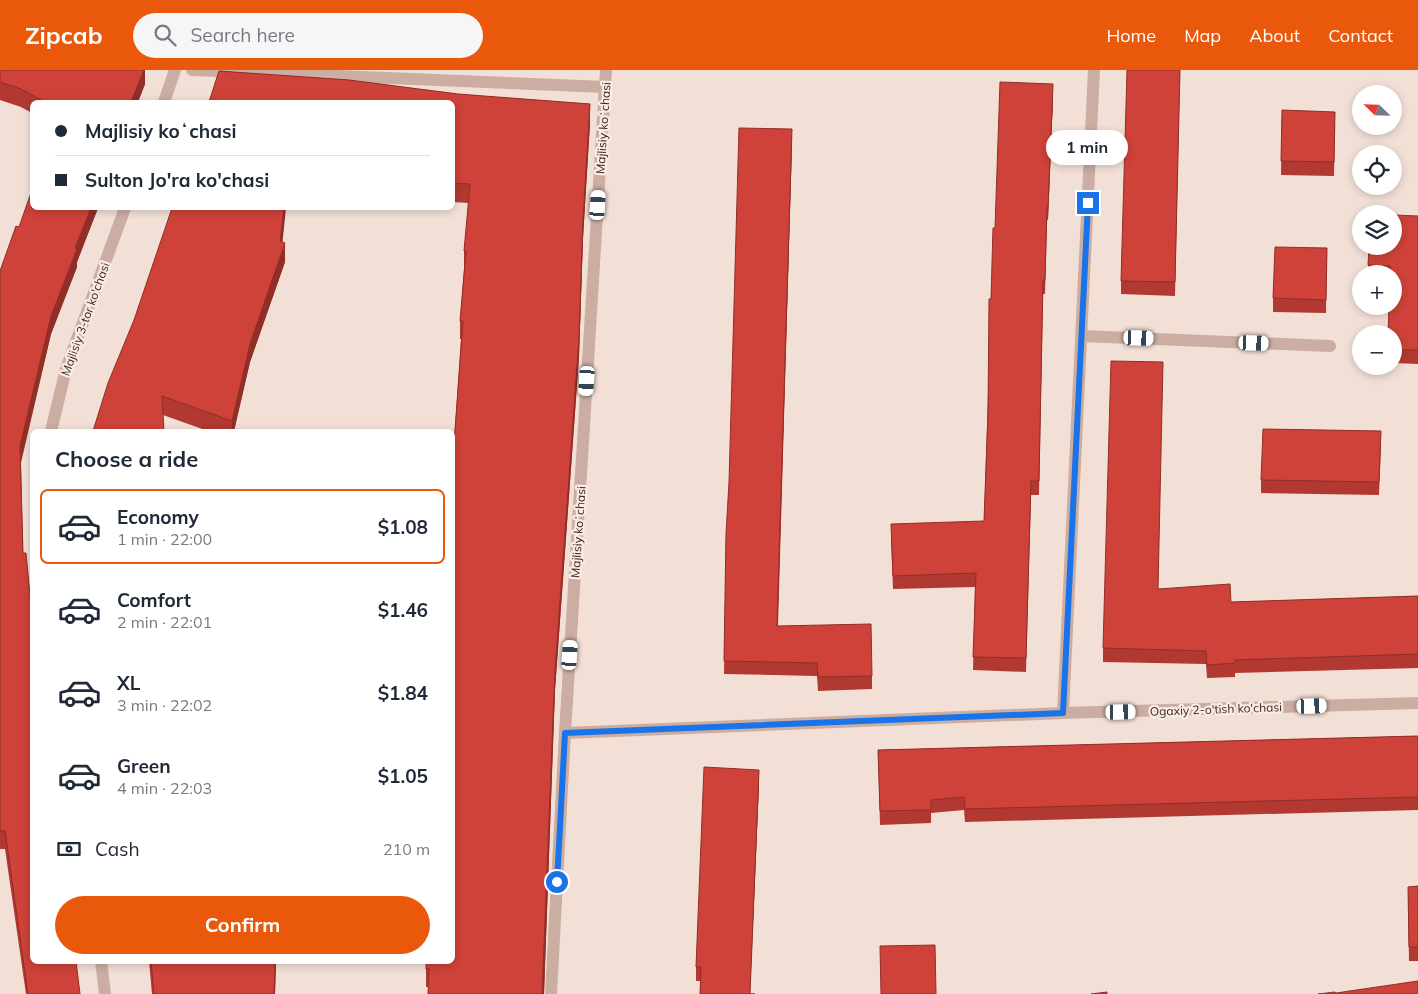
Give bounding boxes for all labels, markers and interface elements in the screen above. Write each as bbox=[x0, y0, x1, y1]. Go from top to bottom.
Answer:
search box bbox=[133, 13, 483, 58]
text: Zipcab bbox=[25, 20, 103, 50]
icon: search bbox=[151, 21, 179, 49]
text: Search here bbox=[191, 23, 295, 47]
text: Home bbox=[1106, 24, 1156, 47]
text: Map bbox=[1184, 24, 1221, 47]
text: About bbox=[1249, 24, 1300, 47]
text: Contact bbox=[1328, 24, 1393, 47]
street label: Majlisiy koʻchasi bbox=[592, 81, 614, 175]
north arrow bbox=[1352, 85, 1402, 135]
map controls bbox=[1352, 85, 1402, 375]
text: Majlisiy koʻchasi bbox=[85, 119, 237, 143]
callout: 1 min bbox=[1047, 131, 1129, 166]
text: 1 min bbox=[1066, 137, 1108, 157]
button: locate bbox=[1352, 145, 1402, 195]
text: Sulton Jo'ra ko'chasi bbox=[85, 168, 269, 192]
car bbox=[589, 190, 606, 220]
route end bbox=[1077, 192, 1099, 214]
button: layers bbox=[1352, 205, 1402, 255]
street label: Majlisiy 3-tor ko'chasi bbox=[57, 260, 113, 378]
button: + bbox=[1352, 265, 1402, 315]
button: − bbox=[1352, 325, 1402, 375]
car bbox=[1123, 330, 1154, 346]
car bbox=[1238, 335, 1269, 351]
car bbox=[578, 366, 595, 396]
text: Choose a ride bbox=[55, 445, 198, 473]
street label: Majlisiy koʻchasi bbox=[567, 485, 589, 579]
icon: car bbox=[57, 504, 102, 549]
text: Economy bbox=[117, 505, 199, 529]
text: $1.08 bbox=[378, 515, 428, 539]
text: 1 min · 22:00 bbox=[117, 529, 212, 549]
icon: car bbox=[57, 587, 102, 632]
text: Comfort bbox=[117, 588, 191, 612]
text: $1.46 bbox=[378, 598, 428, 622]
text: 2 min · 22:01 bbox=[117, 612, 212, 632]
car bbox=[561, 640, 578, 670]
icon: car bbox=[57, 670, 102, 715]
text: XL bbox=[117, 671, 140, 695]
text: $1.84 bbox=[378, 681, 428, 705]
text: 3 min · 22:02 bbox=[117, 695, 212, 715]
car bbox=[1296, 698, 1327, 714]
street label: Ogaxiy 2-o'tish ko'chasi bbox=[1150, 699, 1282, 719]
car bbox=[1105, 704, 1136, 720]
icon: car bbox=[57, 753, 102, 798]
text: Green bbox=[117, 754, 171, 778]
text: $1.05 bbox=[378, 764, 428, 788]
text: 4 min · 22:03 bbox=[117, 778, 212, 798]
icon: cash bbox=[55, 835, 83, 863]
text: Cash bbox=[95, 837, 140, 861]
text: 210 m bbox=[383, 839, 430, 859]
route start bbox=[546, 871, 568, 893]
button: Confirm bbox=[55, 896, 430, 954]

